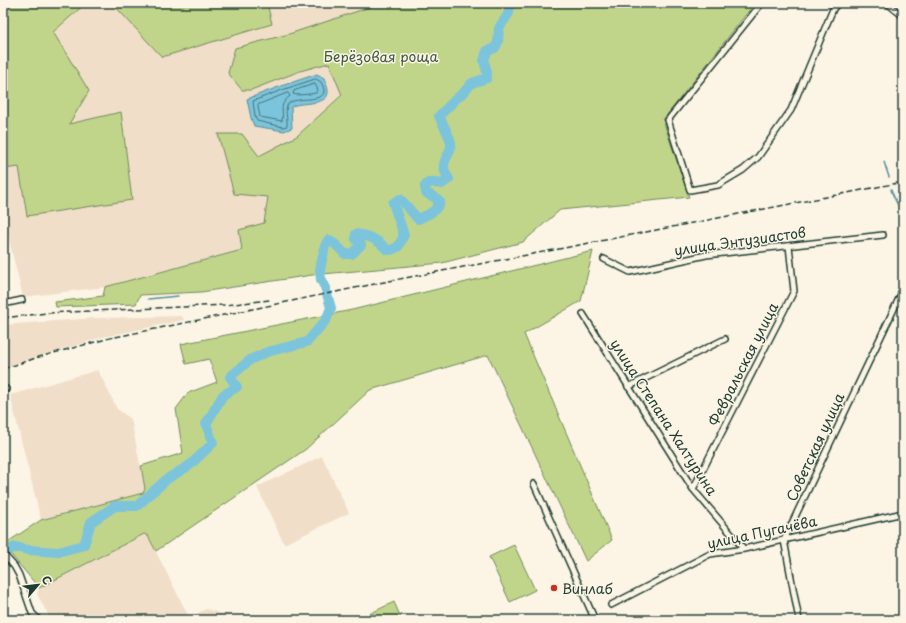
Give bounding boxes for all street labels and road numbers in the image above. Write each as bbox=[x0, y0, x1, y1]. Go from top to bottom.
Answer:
street label: улица Энтузиастов bbox=[673, 221, 807, 261]
street label: Февральская улица bbox=[703, 298, 783, 429]
street label: улица Степана Халтурина bbox=[605, 335, 723, 500]
street label: Советская улица bbox=[781, 389, 849, 505]
street label: улица Пугачёва bbox=[705, 510, 819, 554]

